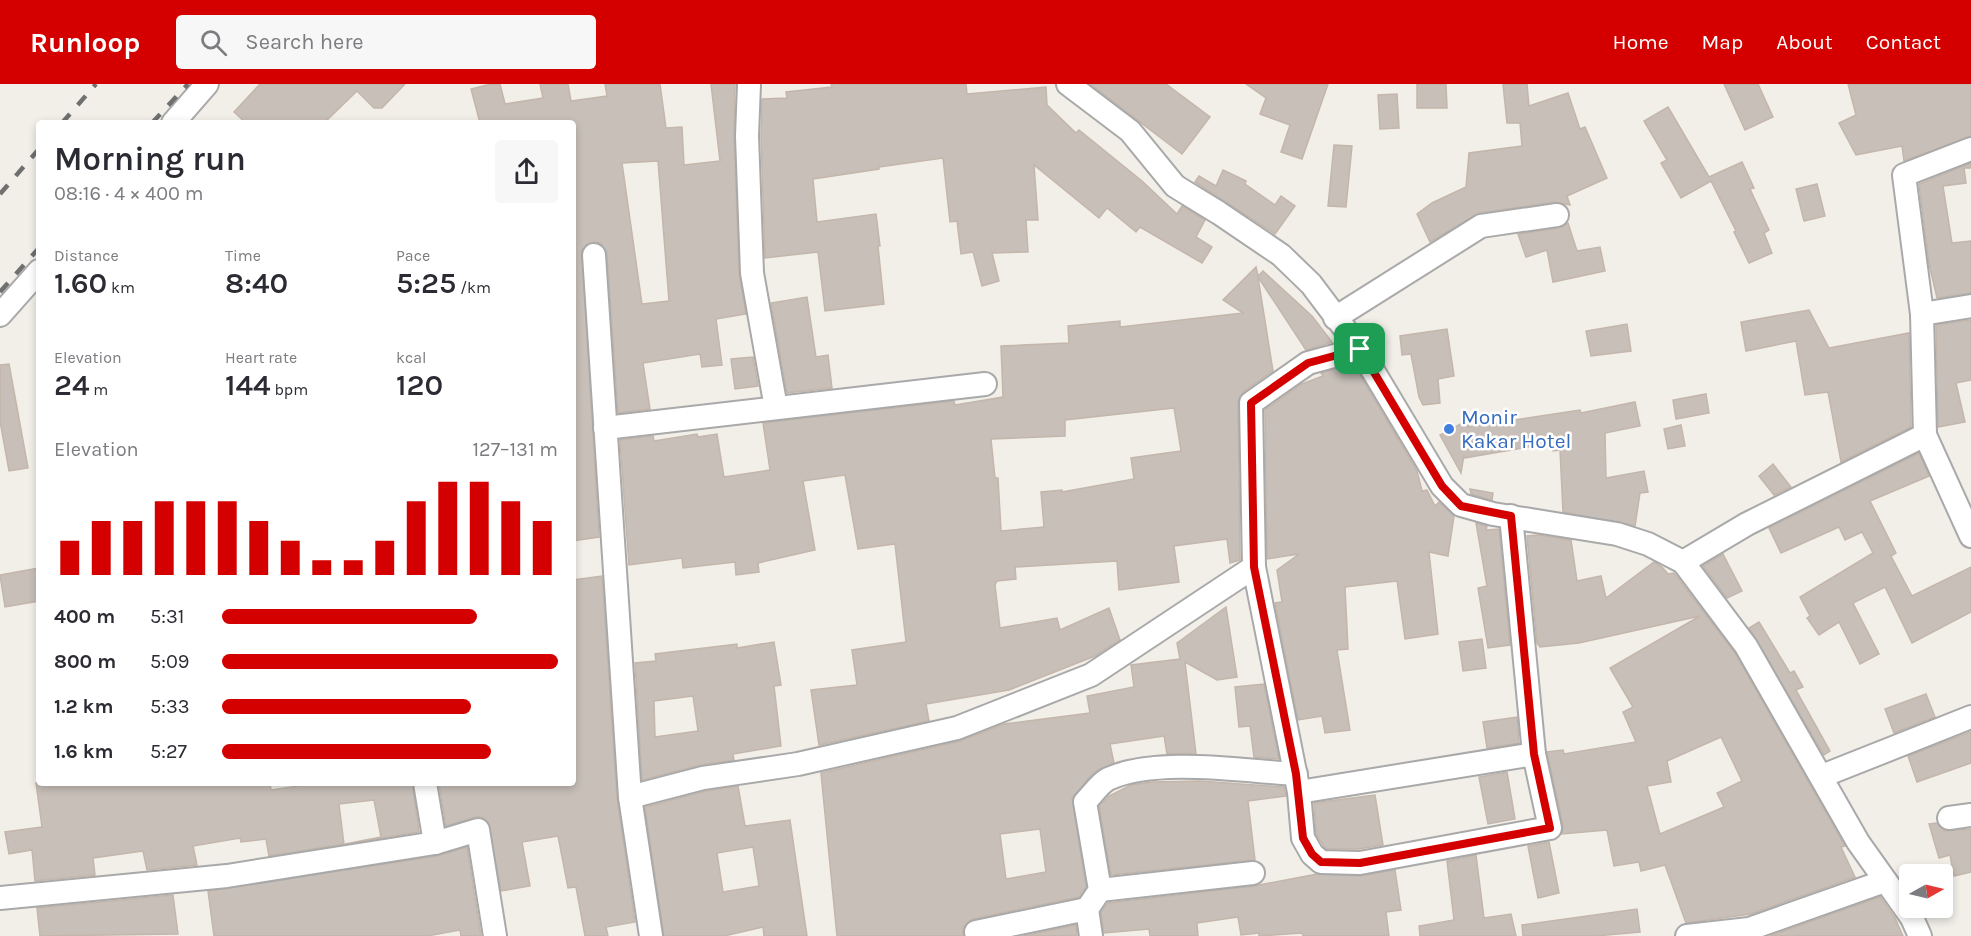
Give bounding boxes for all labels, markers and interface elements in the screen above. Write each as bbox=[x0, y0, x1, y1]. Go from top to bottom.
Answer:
search box bbox=[176, 15, 596, 69]
text: Runloop bbox=[30, 26, 140, 59]
icon: search bbox=[197, 26, 230, 59]
text: Search here bbox=[245, 29, 364, 55]
text: Home bbox=[1613, 30, 1669, 54]
text: Map bbox=[1702, 30, 1743, 54]
text: About bbox=[1776, 30, 1833, 54]
text: Contact bbox=[1866, 30, 1941, 54]
text: Morning run bbox=[54, 140, 246, 178]
button: share bbox=[495, 140, 558, 203]
text: 08:16 · 4 × 400 m bbox=[54, 182, 203, 205]
text: Distance bbox=[54, 246, 119, 265]
text: Time bbox=[225, 246, 261, 265]
text: Pace bbox=[396, 246, 430, 265]
text: 1.60 bbox=[54, 265, 107, 301]
text: 8:40 bbox=[225, 265, 288, 301]
text: 5:25 bbox=[396, 265, 456, 301]
text: km bbox=[107, 278, 135, 297]
text: /km bbox=[456, 278, 491, 297]
pin bbox=[1334, 323, 1385, 374]
icon: arrive bbox=[1343, 332, 1376, 365]
text: Elevation bbox=[54, 348, 122, 367]
text: Heart rate bbox=[225, 348, 297, 367]
text: kcal bbox=[396, 348, 427, 367]
text: 24 bbox=[54, 367, 90, 403]
text: 144 bbox=[225, 367, 271, 403]
text: 120 bbox=[396, 367, 443, 403]
text: m bbox=[90, 380, 108, 399]
text: bpm bbox=[271, 380, 308, 399]
place label: Monir Kakar Hotel bbox=[1461, 405, 1571, 453]
marker: Monir Kakar Hotel bbox=[1442, 422, 1456, 436]
text: Elevation bbox=[54, 438, 139, 461]
text: 127–131 m bbox=[472, 438, 558, 461]
text: 400 m bbox=[54, 605, 115, 628]
text: 5:31 bbox=[150, 605, 184, 628]
text: 800 m bbox=[54, 650, 116, 673]
text: 5:09 bbox=[150, 650, 189, 673]
text: 1.2 km bbox=[54, 695, 113, 718]
text: 5:33 bbox=[150, 695, 190, 718]
text: 1.6 km bbox=[54, 740, 113, 763]
text: 5:27 bbox=[150, 740, 187, 763]
north arrow bbox=[1899, 864, 1953, 918]
map controls bbox=[1899, 864, 1953, 918]

